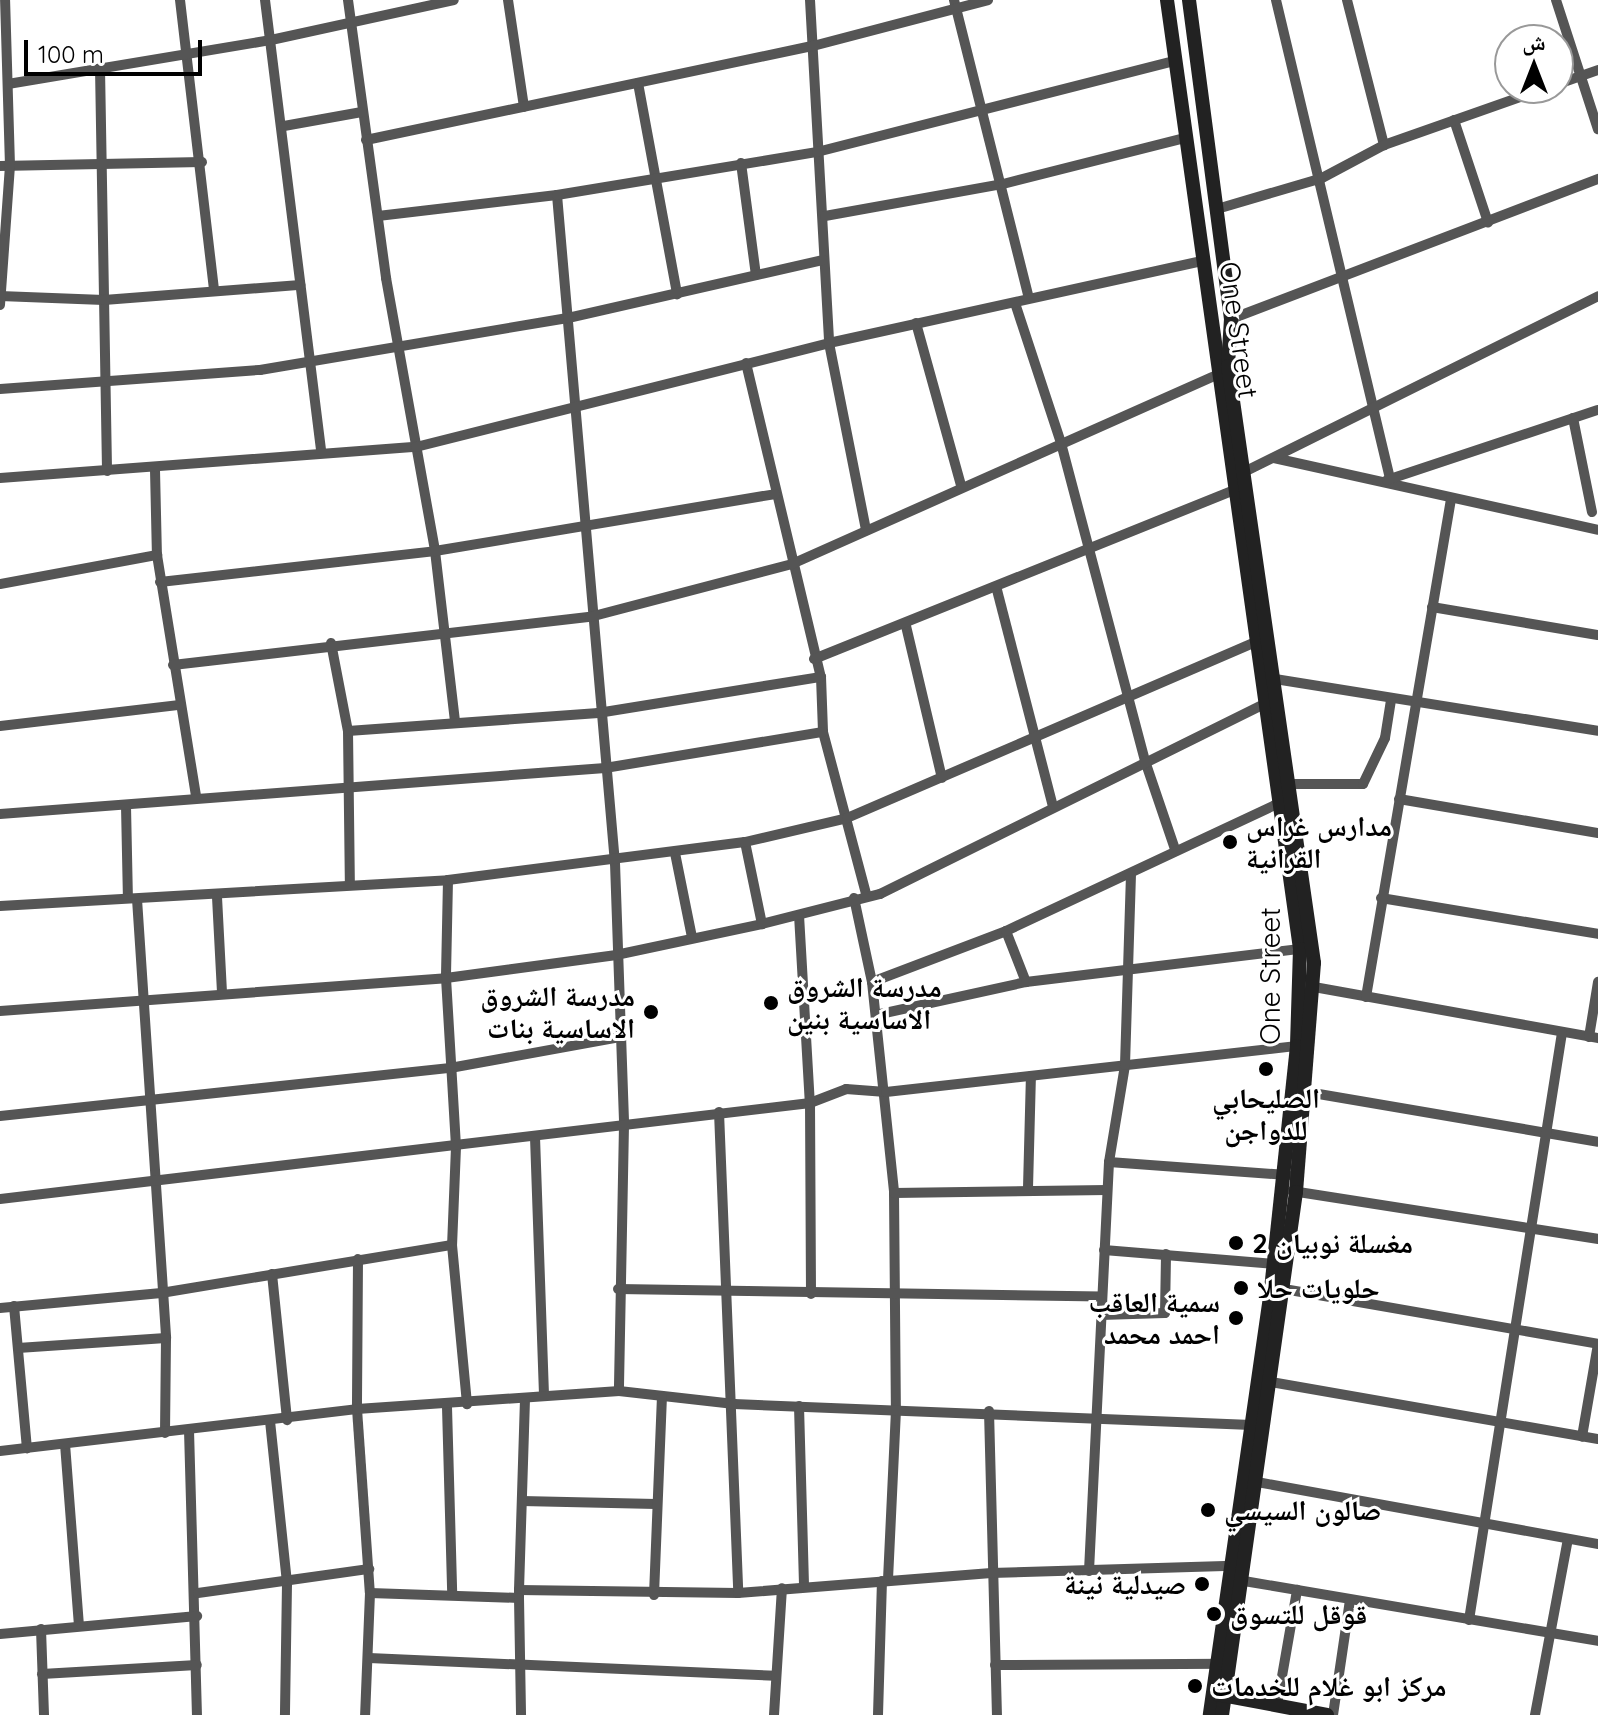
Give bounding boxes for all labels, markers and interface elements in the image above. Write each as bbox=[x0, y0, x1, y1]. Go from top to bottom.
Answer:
scale bar bbox=[28, 24, 206, 74]
north arrow bbox=[1494, 24, 1574, 104]
text: ش bbox=[1522, 28, 1546, 56]
text: 100 m bbox=[38, 39, 104, 69]
street label: One Street bbox=[1213, 260, 1265, 400]
place label: مدارس غراس القرانية bbox=[1246, 809, 1392, 875]
marker: مدارس غراس القرانية bbox=[1221, 833, 1239, 851]
street label: One Street bbox=[1253, 907, 1287, 1045]
place label: مدرسة الشروق الاساسية بنين bbox=[787, 970, 942, 1036]
place label: مدرسة الشروق الاساسية بنات bbox=[480, 979, 635, 1045]
marker: مدرسة الشروق الاساسية بنين bbox=[762, 994, 780, 1012]
marker: مدرسة الشروق الاساسية بنات bbox=[642, 1003, 660, 1021]
marker: الصليحابي للدواجن bbox=[1257, 1060, 1275, 1078]
place label: الصليحابي للدواجن bbox=[1212, 1081, 1320, 1147]
place label: مغسلة نوبيان 2 bbox=[1252, 1226, 1413, 1260]
marker: مغسلة نوبيان 2 bbox=[1227, 1234, 1245, 1252]
place label: حلويات حلا bbox=[1257, 1271, 1380, 1305]
marker: حلويات حلا bbox=[1232, 1279, 1250, 1297]
place label: سمية العاقب احمد محمد bbox=[1088, 1285, 1220, 1351]
marker: سمية العاقب احمد محمد bbox=[1227, 1309, 1245, 1327]
place label: صالون السيسي bbox=[1224, 1493, 1381, 1527]
marker: صالون السيسي bbox=[1199, 1501, 1217, 1519]
place label: صيدلية نينة bbox=[1064, 1567, 1186, 1601]
marker: صيدلية نينة bbox=[1193, 1575, 1211, 1593]
place label: قوقل للتسوق bbox=[1230, 1597, 1367, 1631]
marker: قوقل للتسوق bbox=[1205, 1605, 1223, 1623]
place label: مركز ابو غلام للخدمات bbox=[1211, 1669, 1447, 1703]
marker: مركز ابو غلام للخدمات bbox=[1186, 1677, 1204, 1695]

